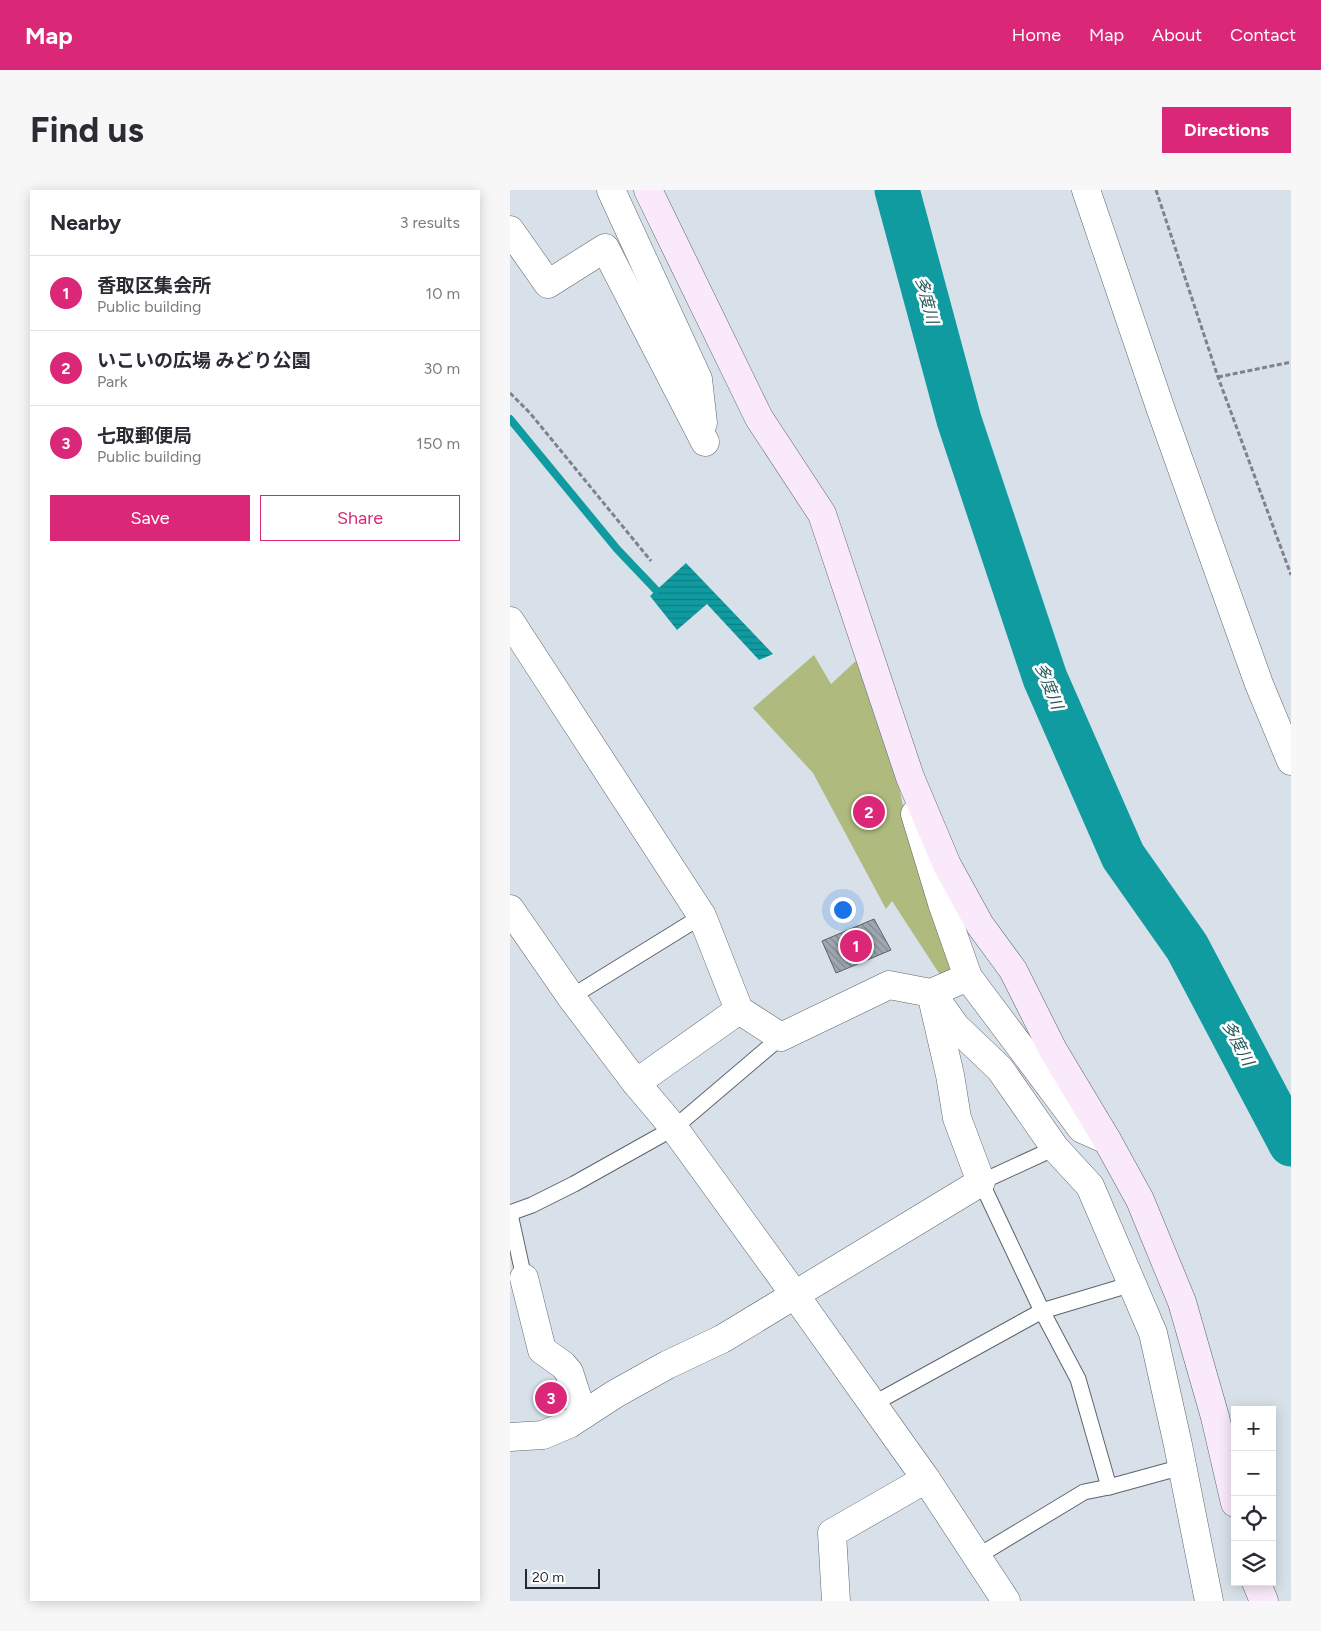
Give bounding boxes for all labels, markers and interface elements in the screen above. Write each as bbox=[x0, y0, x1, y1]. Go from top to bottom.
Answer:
text: Map bbox=[25, 21, 73, 50]
text: Home bbox=[1012, 24, 1061, 46]
text: Map bbox=[1089, 24, 1124, 46]
text: About bbox=[1152, 24, 1202, 46]
text: Contact bbox=[1230, 24, 1296, 46]
button: Directions bbox=[1162, 107, 1291, 153]
text: Find us bbox=[30, 109, 144, 151]
text: Nearby bbox=[50, 210, 121, 235]
text: 3 results bbox=[400, 213, 460, 232]
text: 香取区集会所 bbox=[97, 274, 211, 297]
water label: 多度川 bbox=[912, 274, 943, 328]
text: 1 bbox=[63, 284, 69, 303]
text: 10 m bbox=[426, 284, 460, 303]
text: Public building bbox=[97, 297, 201, 316]
text: いこいの広場 みどり公園 bbox=[97, 349, 311, 372]
text: 2 bbox=[61, 359, 71, 378]
text: 30 m bbox=[423, 359, 460, 378]
text: Park bbox=[97, 372, 127, 391]
text: 七取郵便局 bbox=[97, 424, 192, 447]
text: 3 bbox=[62, 434, 70, 453]
text: 150 m bbox=[416, 434, 460, 453]
text: Public building bbox=[97, 447, 201, 466]
button: Save bbox=[50, 495, 250, 541]
button: Share bbox=[260, 495, 460, 541]
water label: 多度川 bbox=[1031, 660, 1068, 714]
pin: 2 bbox=[853, 793, 885, 831]
your location bbox=[830, 897, 856, 923]
pin: 1 bbox=[840, 927, 872, 965]
water label: 多度川 bbox=[1218, 1017, 1259, 1070]
pin: 3 bbox=[535, 1379, 567, 1417]
map controls bbox=[1231, 1406, 1276, 1586]
button: + bbox=[1231, 1406, 1276, 1451]
button: − bbox=[1231, 1451, 1276, 1496]
button: locate bbox=[1231, 1496, 1276, 1541]
button: layers bbox=[1231, 1541, 1276, 1586]
scale bar bbox=[525, 1566, 600, 1589]
text: 20 m bbox=[532, 1569, 564, 1586]

